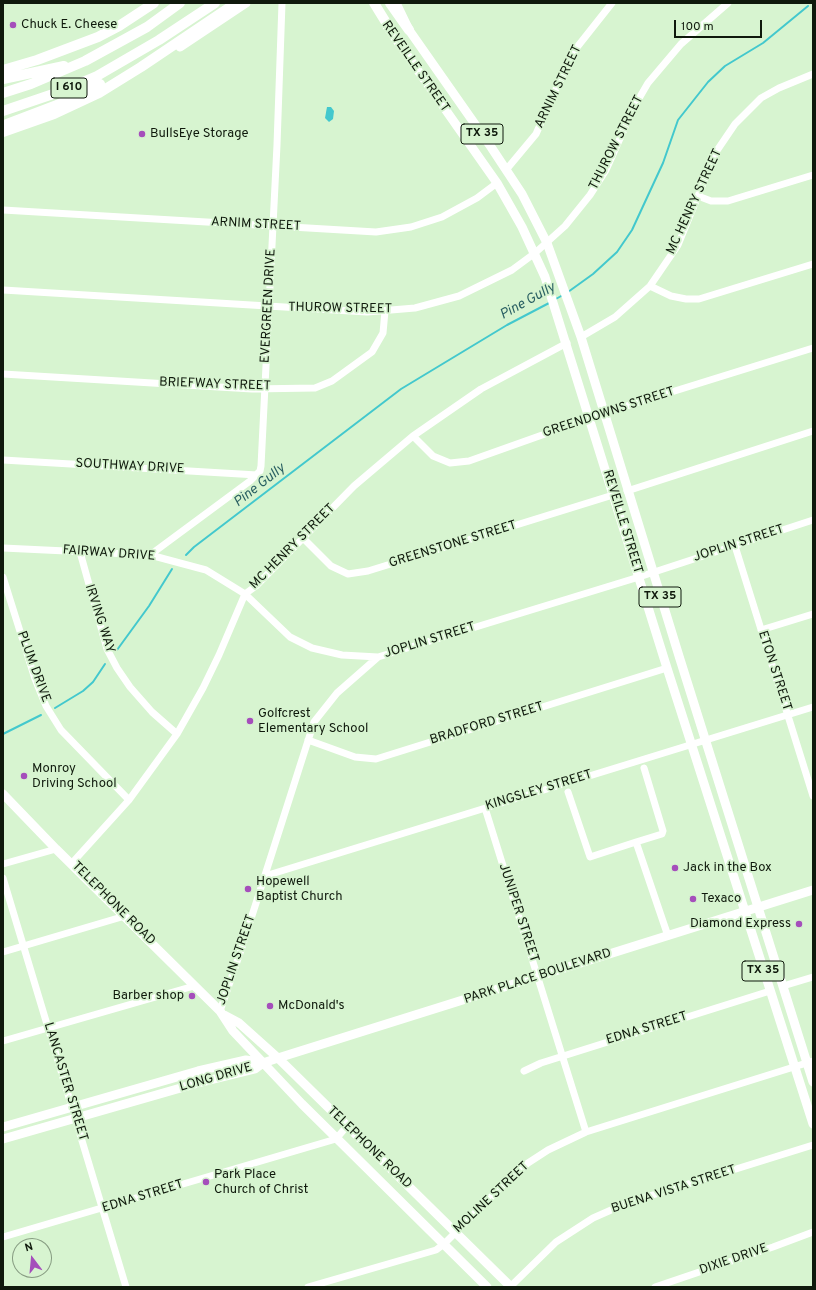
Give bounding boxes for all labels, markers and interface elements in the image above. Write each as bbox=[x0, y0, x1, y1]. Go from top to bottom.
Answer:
scale bar bbox=[676, 12, 764, 38]
place label: Chuck E. Cheese bbox=[21, 17, 117, 33]
street label: REVEILLE STREET bbox=[378, 18, 452, 116]
text: 100 m bbox=[681, 19, 714, 35]
marker: Chuck E. Cheese bbox=[8, 20, 18, 30]
street label: ARNIM STREET bbox=[532, 43, 586, 131]
road number: I 610 bbox=[51, 78, 87, 98]
street label: THUROW STREET bbox=[586, 93, 648, 193]
road number: TX 35 bbox=[461, 124, 503, 144]
place label: BullsEye Storage bbox=[150, 126, 248, 142]
marker: BullsEye Storage bbox=[137, 129, 147, 139]
street label: MC HENRY STREET bbox=[664, 147, 726, 257]
street label: ARNIM STREET bbox=[211, 215, 301, 235]
street label: EVERGREEN DRIVE bbox=[258, 248, 280, 364]
water label: Pine Gully bbox=[497, 280, 559, 324]
street label: THUROW STREET bbox=[288, 300, 392, 318]
street label: BRIEFWAY STREET bbox=[159, 375, 271, 395]
street label: GREENDOWNS STREET bbox=[541, 384, 677, 442]
street label: SOUTHWAY DRIVE bbox=[75, 456, 185, 478]
water label: Pine Gully bbox=[231, 461, 289, 511]
street label: REVEILLE STREET bbox=[599, 468, 645, 576]
street label: MC HENRY STREET bbox=[247, 501, 339, 593]
street label: GREENSTONE STREET bbox=[387, 518, 519, 572]
street label: JOPLIN STREET bbox=[692, 522, 786, 566]
street label: FAIRWAY DRIVE bbox=[62, 543, 156, 565]
street label: IRVING WAY bbox=[81, 583, 117, 655]
road number: TX 35 bbox=[639, 587, 681, 607]
street label: JOPLIN STREET bbox=[382, 620, 478, 662]
street label: PLUM DRIVE bbox=[13, 629, 53, 705]
street label: ETON STREET bbox=[754, 629, 794, 713]
street label: BRADFORD STREET bbox=[428, 699, 546, 749]
place label: Golfcrest Elementary School bbox=[258, 706, 368, 737]
marker: Golfcrest Elementary School bbox=[245, 716, 255, 726]
place label: Monroy Driving School bbox=[32, 761, 117, 792]
street label: KINGSLEY STREET bbox=[484, 767, 594, 815]
marker: Monroy Driving School bbox=[19, 771, 29, 781]
street label: TELEPHONE ROAD bbox=[68, 859, 158, 949]
place label: Jack in the Box bbox=[683, 860, 772, 876]
street label: JUNIPER STREET bbox=[495, 862, 541, 964]
marker: Jack in the Box bbox=[670, 863, 680, 873]
place label: Hopewell Baptist Church bbox=[256, 874, 342, 905]
marker: Hopewell Baptist Church bbox=[243, 884, 253, 894]
place label: Texaco bbox=[701, 891, 741, 907]
marker: Texaco bbox=[688, 894, 698, 904]
street label: JOPLIN STREET bbox=[214, 913, 260, 1007]
place label: Diamond Express bbox=[690, 916, 791, 932]
marker: Diamond Express bbox=[794, 919, 804, 929]
street label: PARK PLACE BOULEVARD bbox=[462, 946, 614, 1008]
road number: TX 35 bbox=[742, 961, 784, 981]
place label: Barber shop bbox=[112, 988, 184, 1004]
marker: Barber shop bbox=[187, 991, 197, 1001]
place label: McDonald's bbox=[278, 998, 345, 1014]
marker: McDonald's bbox=[265, 1001, 275, 1011]
street label: EDNA STREET bbox=[605, 1009, 689, 1049]
street label: LANCASTER STREET bbox=[40, 1021, 90, 1143]
street label: LONG DRIVE bbox=[178, 1060, 254, 1096]
street label: TELEPHONE ROAD bbox=[323, 1104, 415, 1192]
street label: MOLINE STREET bbox=[451, 1159, 533, 1237]
street label: BUENA VISTA STREET bbox=[610, 1162, 738, 1218]
place label: Park Place Church of Christ bbox=[214, 1167, 308, 1198]
street label: EDNA STREET bbox=[101, 1177, 185, 1217]
marker: Park Place Church of Christ bbox=[201, 1177, 211, 1187]
north arrow bbox=[12, 1238, 52, 1278]
text: N bbox=[23, 1240, 35, 1255]
street label: DIXIE DRIVE bbox=[698, 1241, 770, 1279]

